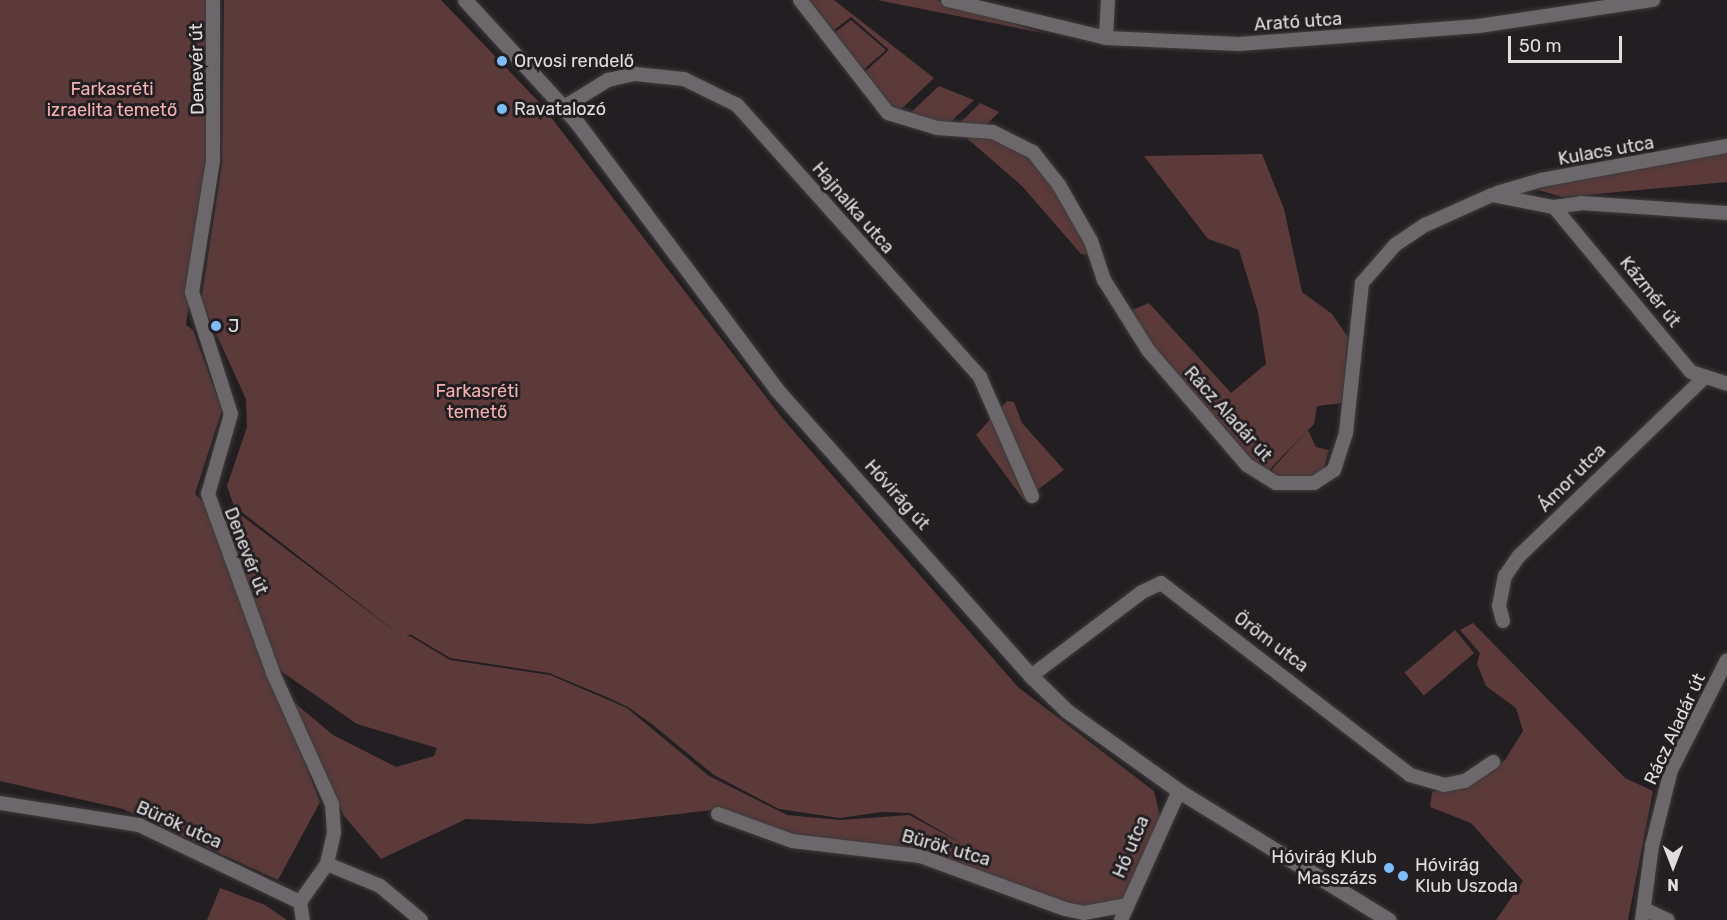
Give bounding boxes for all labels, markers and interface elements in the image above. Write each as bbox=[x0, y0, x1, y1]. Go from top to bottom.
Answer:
street label: Arató utca bbox=[1253, 8, 1343, 36]
street label: Denevér út bbox=[185, 23, 209, 115]
scale bar bbox=[1511, 24, 1625, 62]
text: 50 m bbox=[1519, 35, 1562, 57]
place label: Orvosi rendelő bbox=[514, 50, 634, 72]
marker: Orvosi rendelő bbox=[495, 54, 509, 68]
park label: Farkasréti izraelita temető bbox=[47, 79, 177, 122]
place label: Ravatalozó bbox=[514, 98, 606, 120]
marker: Ravatalozó bbox=[495, 102, 509, 116]
street label: Kulacs utca bbox=[1556, 132, 1656, 170]
street label: Hajnalka utca bbox=[807, 158, 899, 258]
street label: Kázmér út bbox=[1615, 252, 1685, 332]
place label: J bbox=[228, 315, 239, 337]
marker: J bbox=[209, 319, 223, 333]
street label: Rácz Aladár út bbox=[1179, 362, 1277, 466]
park label: Farkasréti temető bbox=[435, 381, 519, 424]
street label: Ámor utca bbox=[1533, 439, 1611, 517]
street label: Hóvirág út bbox=[860, 456, 934, 534]
street label: Denevér út bbox=[219, 504, 273, 598]
street label: Öröm utca bbox=[1230, 607, 1312, 677]
street label: Rácz Aladár út bbox=[1640, 669, 1710, 789]
street label: Bürök utca bbox=[133, 797, 225, 853]
street label: Hó utca bbox=[1108, 813, 1154, 881]
street label: Bürök utca bbox=[899, 825, 993, 871]
north arrow bbox=[1643, 836, 1703, 896]
place label: Hóvirág Klub Masszázs bbox=[1271, 847, 1377, 890]
place label: Hóvirág Klub Uszoda bbox=[1415, 855, 1518, 898]
marker: Hóvirág Klub Masszázs bbox=[1382, 861, 1396, 875]
marker: Hóvirág Klub Uszoda bbox=[1396, 869, 1410, 883]
text: N bbox=[1667, 875, 1679, 894]

